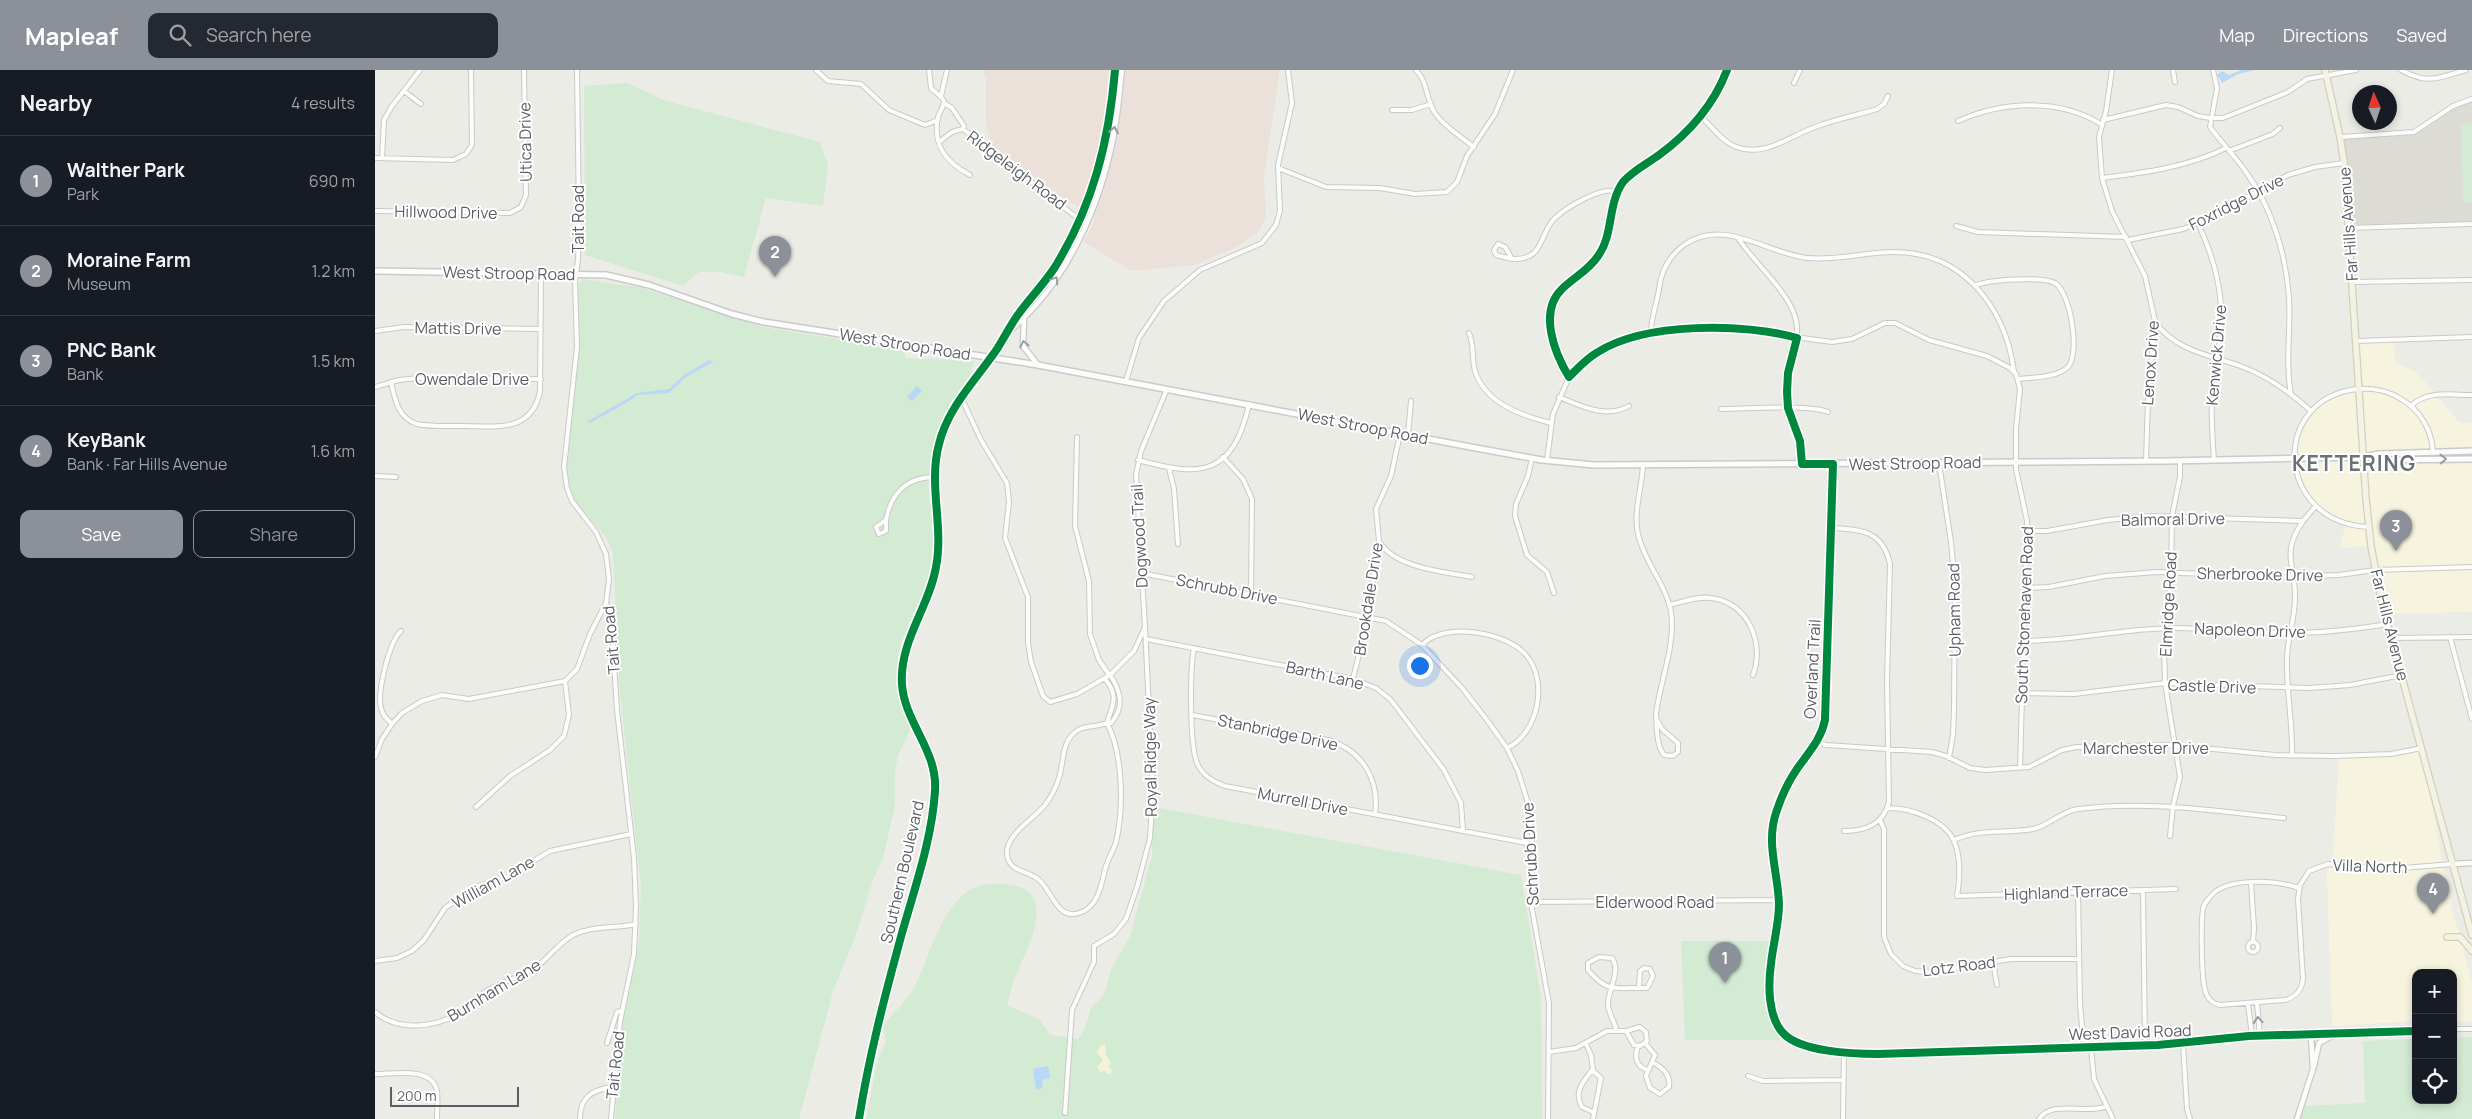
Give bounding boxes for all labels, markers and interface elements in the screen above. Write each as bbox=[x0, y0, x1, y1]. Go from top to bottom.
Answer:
search box bbox=[148, 13, 498, 58]
text: Mapleaf bbox=[25, 19, 118, 52]
icon: search bbox=[166, 21, 194, 49]
text: Search here bbox=[206, 22, 312, 48]
text: Map bbox=[2219, 23, 2255, 47]
text: Directions bbox=[2283, 23, 2368, 47]
text: Saved bbox=[2396, 23, 2447, 47]
north arrow bbox=[2352, 85, 2397, 130]
text: Nearby bbox=[20, 89, 92, 117]
text: 4 results bbox=[291, 92, 355, 114]
street label: Utica Drive bbox=[513, 102, 537, 182]
street label: Ridgeleigh Road bbox=[963, 125, 1071, 215]
one-way arrow bbox=[1109, 126, 1119, 135]
text: Walther Park bbox=[67, 157, 185, 183]
street label: Far Hills Avenue bbox=[2333, 166, 2363, 282]
street label: Foxridge Drive bbox=[2185, 169, 2287, 235]
text: 1 bbox=[32, 170, 40, 192]
text: 690 m bbox=[309, 170, 355, 192]
text: Park bbox=[67, 183, 99, 205]
street label: Tait Road bbox=[567, 185, 589, 253]
street label: Hillwood Drive bbox=[394, 200, 498, 224]
pin: 2 bbox=[759, 236, 791, 277]
text: Moraine Farm bbox=[67, 247, 191, 273]
text: 2 bbox=[31, 260, 41, 282]
text: 1.2 km bbox=[312, 260, 355, 282]
street label: West Stroop Road bbox=[442, 261, 576, 285]
text: Museum bbox=[67, 273, 131, 295]
one-way arrow bbox=[1048, 276, 1058, 285]
street label: Kenwick Drive bbox=[2201, 304, 2231, 406]
street label: Mattis Drive bbox=[414, 316, 502, 340]
street label: Lenox Drive bbox=[2136, 320, 2164, 406]
street label: West Stroop Road bbox=[838, 323, 972, 365]
text: PNC Bank bbox=[67, 337, 156, 363]
one-way arrow bbox=[1019, 339, 1030, 348]
text: 3 bbox=[31, 350, 41, 372]
text: 1.5 km bbox=[311, 350, 355, 372]
text: Bank bbox=[67, 363, 103, 385]
street label: Owendale Drive bbox=[415, 368, 529, 390]
street label: West Stroop Road bbox=[1296, 403, 1430, 449]
text: KeyBank bbox=[67, 427, 145, 453]
text: 4 bbox=[31, 440, 41, 462]
text: 1.6 km bbox=[311, 440, 355, 462]
district label: KETTERING bbox=[2292, 449, 2416, 477]
street label: West Stroop Road bbox=[1848, 451, 1982, 475]
text: Bank · Far Hills Avenue bbox=[67, 453, 227, 475]
one-way arrow bbox=[2440, 454, 2447, 464]
street label: Dogwood Trail bbox=[1125, 484, 1153, 588]
street label: Balmoral Drive bbox=[2121, 507, 2225, 531]
button: Save bbox=[20, 510, 183, 558]
button: Share bbox=[193, 510, 355, 558]
pin: 3 bbox=[2380, 510, 2412, 551]
street label: South Stonehaven Road bbox=[2010, 526, 2038, 704]
street label: Brookdale Drive bbox=[1348, 541, 1388, 657]
street label: Elmridge Road bbox=[2154, 551, 2182, 657]
street label: Sherbrooke Drive bbox=[2197, 562, 2323, 586]
street label: Upham Road bbox=[1942, 563, 1966, 657]
street label: Far Hills Avenue bbox=[2366, 567, 2414, 683]
street label: Schrubb Drive bbox=[1174, 568, 1280, 610]
street label: Tait Road bbox=[597, 605, 625, 675]
street label: Napoleon Drive bbox=[2194, 617, 2306, 643]
street label: Overland Trail bbox=[1798, 619, 1826, 719]
your location bbox=[1407, 653, 1433, 679]
street label: Barth Lane bbox=[1284, 655, 1366, 695]
street label: Castle Drive bbox=[2167, 673, 2257, 699]
street label: Royal Ridge Way bbox=[1138, 696, 1162, 817]
street label: Stanbridge Drive bbox=[1216, 708, 1340, 756]
street label: Marchester Drive bbox=[2083, 737, 2209, 759]
street label: Murrell Drive bbox=[1256, 781, 1350, 821]
street label: Southern Boulevard bbox=[875, 799, 929, 945]
street label: Schrubb Drive bbox=[1516, 802, 1544, 906]
street label: William Lane bbox=[448, 850, 538, 914]
street label: Villa North bbox=[2332, 854, 2408, 878]
pin: 4 bbox=[2417, 873, 2449, 914]
street label: Highland Terrace bbox=[2004, 879, 2128, 905]
street label: Elderwood Road bbox=[1596, 891, 1714, 913]
pin: 1 bbox=[1709, 942, 1741, 983]
street label: Lotz Road bbox=[1921, 951, 1997, 981]
street label: Burnham Lane bbox=[443, 953, 545, 1027]
map controls bbox=[2412, 969, 2457, 1104]
button: + bbox=[2412, 969, 2457, 1014]
button: − bbox=[2412, 1014, 2457, 1059]
one-way arrow bbox=[2253, 1015, 2264, 1023]
street label: West David Road bbox=[2068, 1019, 2192, 1045]
street label: Tait Road bbox=[600, 1030, 630, 1100]
button: locate bbox=[2412, 1059, 2457, 1104]
scale bar bbox=[390, 1084, 519, 1107]
text: 200 m bbox=[397, 1086, 437, 1105]

